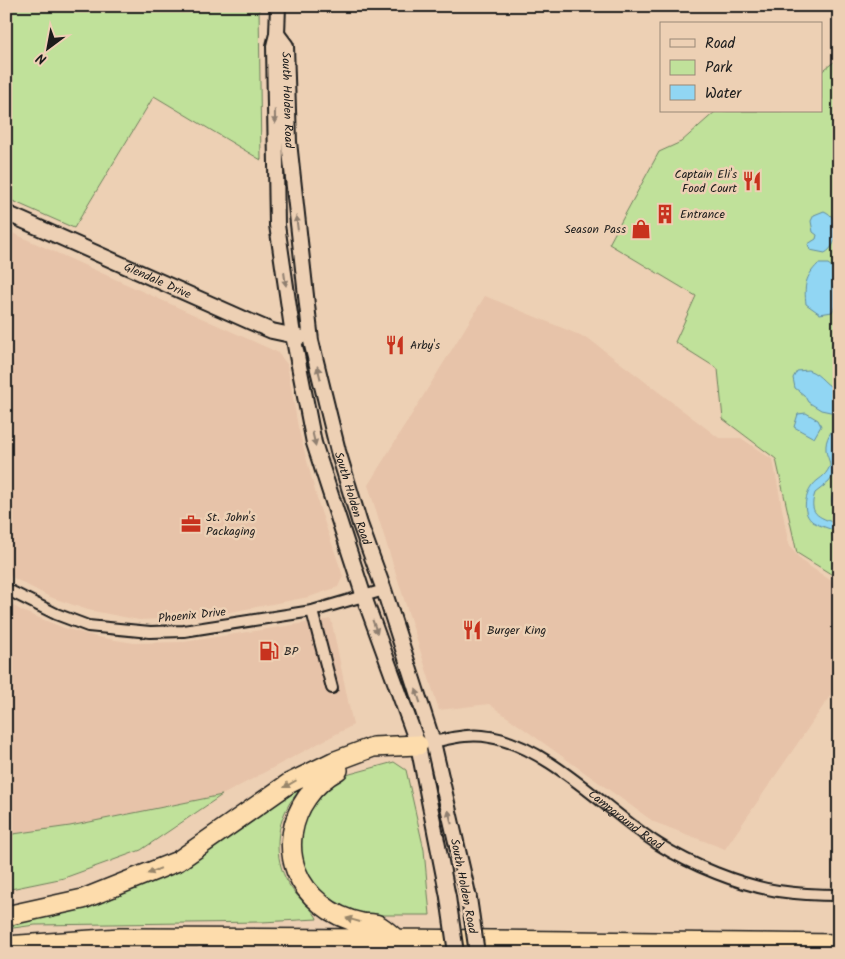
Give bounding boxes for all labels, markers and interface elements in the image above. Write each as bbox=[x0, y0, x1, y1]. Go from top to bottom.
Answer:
north arrow bbox=[22, 22, 72, 72]
legend bbox=[660, 22, 822, 112]
text: Road bbox=[705, 32, 736, 56]
text: N bbox=[32, 46, 51, 70]
street label: South Holden Road bbox=[276, 51, 299, 150]
text: Park bbox=[705, 56, 733, 80]
text: Water bbox=[705, 82, 742, 106]
one-way arrow bbox=[271, 110, 279, 126]
place label: Captain Eli's Food Court bbox=[674, 165, 737, 198]
restaurant icon: Captain Eli's Food Court bbox=[741, 170, 763, 192]
building icon: Entrance bbox=[654, 203, 676, 225]
place label: Entrance bbox=[680, 205, 725, 224]
one-way arrow bbox=[293, 214, 301, 230]
shop icon: Season Pass bbox=[630, 218, 652, 240]
place label: Season Pass bbox=[564, 220, 626, 239]
street label: Glendale Drive bbox=[121, 258, 195, 304]
one-way arrow bbox=[281, 272, 289, 288]
restaurant icon: Arby's bbox=[384, 334, 406, 356]
place label: Arby's bbox=[410, 336, 440, 355]
one-way arrow bbox=[315, 366, 323, 381]
one-way arrow bbox=[310, 432, 318, 448]
street label: South Holden Road bbox=[329, 450, 376, 549]
place label: St. John's Packaging bbox=[206, 508, 256, 541]
office icon: St. John's Packaging bbox=[180, 513, 202, 535]
street label: Phoenix Drive bbox=[157, 602, 227, 629]
restaurant icon: Burger King bbox=[461, 619, 483, 641]
one-way arrow bbox=[371, 620, 379, 635]
place label: Burger King bbox=[487, 621, 547, 640]
fuel station icon: BP bbox=[258, 640, 280, 662]
place label: BP bbox=[284, 642, 299, 661]
one-way arrow bbox=[414, 688, 421, 703]
one-way arrow bbox=[284, 780, 297, 789]
street label: Campground Road bbox=[584, 785, 668, 855]
one-way arrow bbox=[446, 809, 454, 824]
street label: South Holden Road bbox=[445, 837, 482, 936]
one-way arrow bbox=[147, 868, 161, 876]
one-way arrow bbox=[345, 916, 360, 924]

